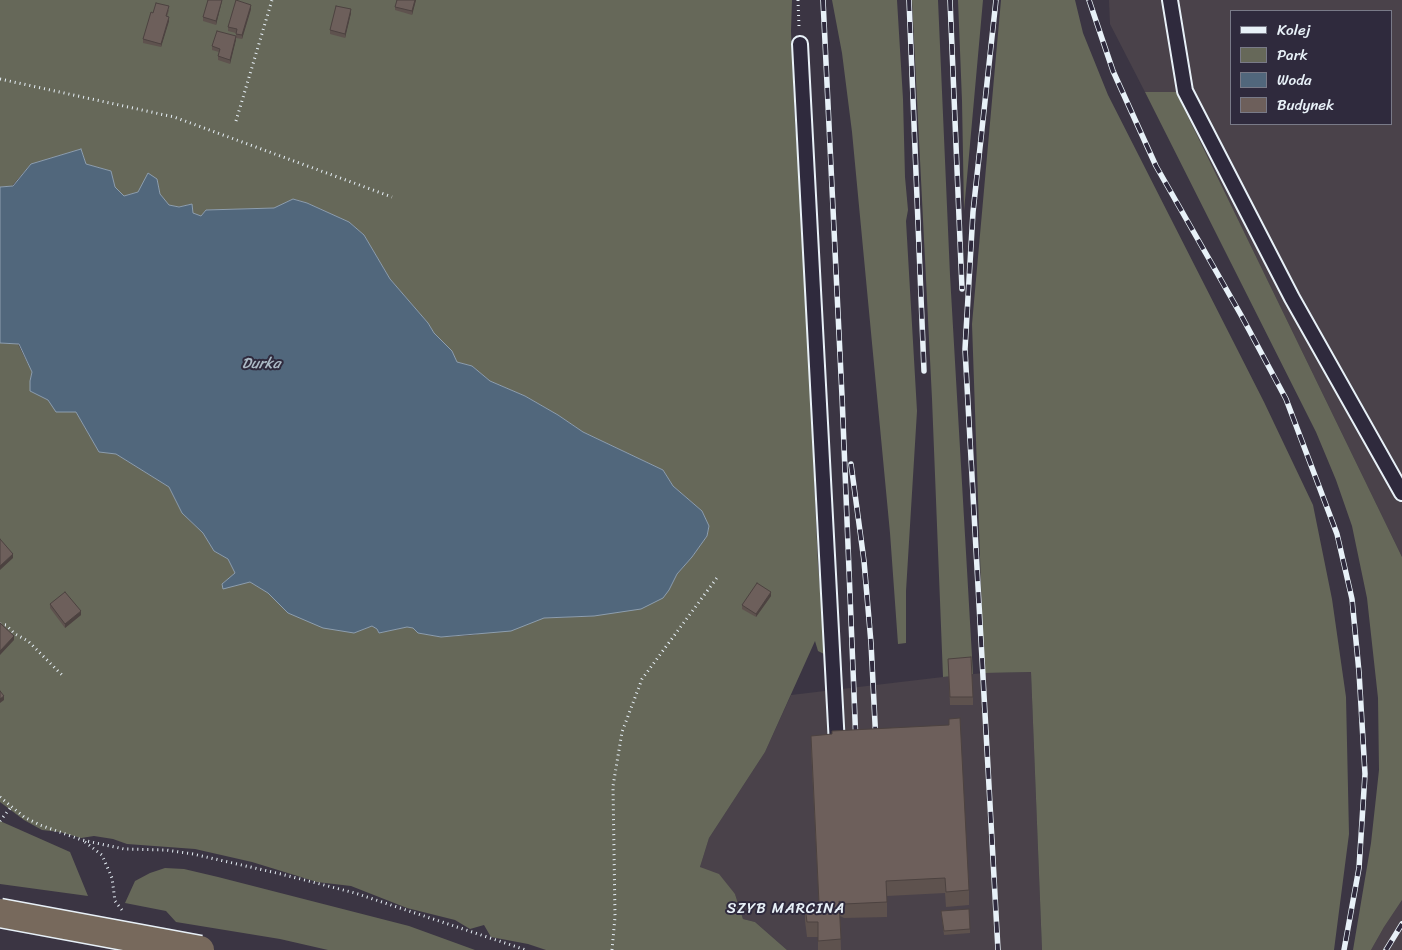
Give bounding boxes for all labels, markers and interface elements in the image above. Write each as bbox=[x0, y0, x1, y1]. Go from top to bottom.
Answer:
legend bbox=[1230, 10, 1392, 125]
text: Kolej bbox=[1277, 17, 1311, 43]
text: Park bbox=[1277, 42, 1308, 68]
text: Woda bbox=[1277, 67, 1312, 93]
text: Budynek bbox=[1277, 92, 1334, 118]
water label: Durka bbox=[242, 355, 280, 373]
district label: SZYB MARCINA bbox=[726, 900, 846, 918]

